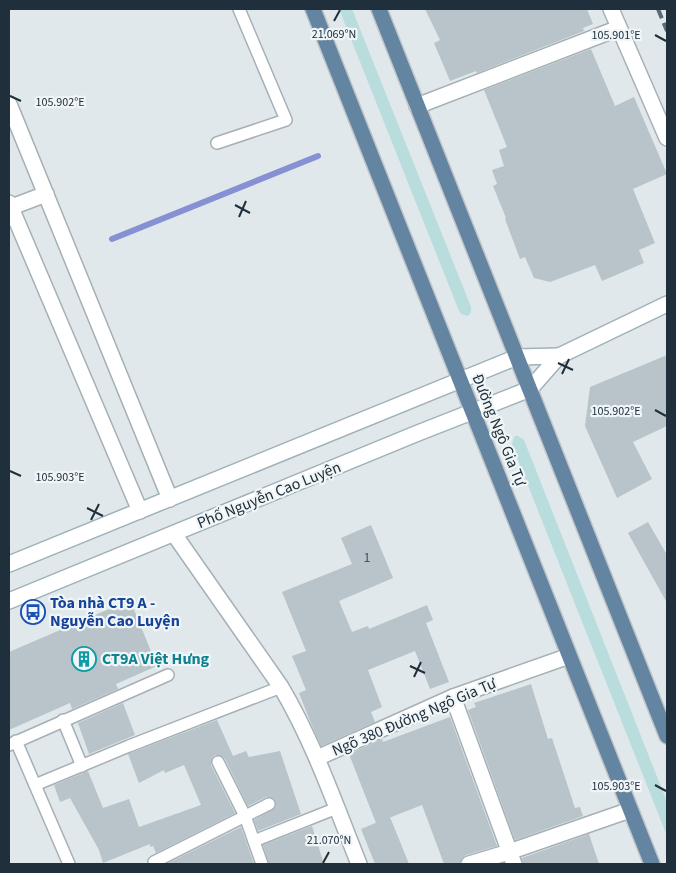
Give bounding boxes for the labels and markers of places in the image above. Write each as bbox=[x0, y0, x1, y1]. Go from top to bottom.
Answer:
place label: Tòa nhà CT9 A - Nguyễn Cao Luyện bbox=[50, 592, 180, 632]
bus stop icon: Tòa nhà CT9 A - Nguyễn Cao Luyện bbox=[20, 599, 46, 625]
building icon: CT9A Việt Hưng bbox=[71, 646, 97, 672]
place label: CT9A Việt Hưng bbox=[102, 648, 210, 670]

